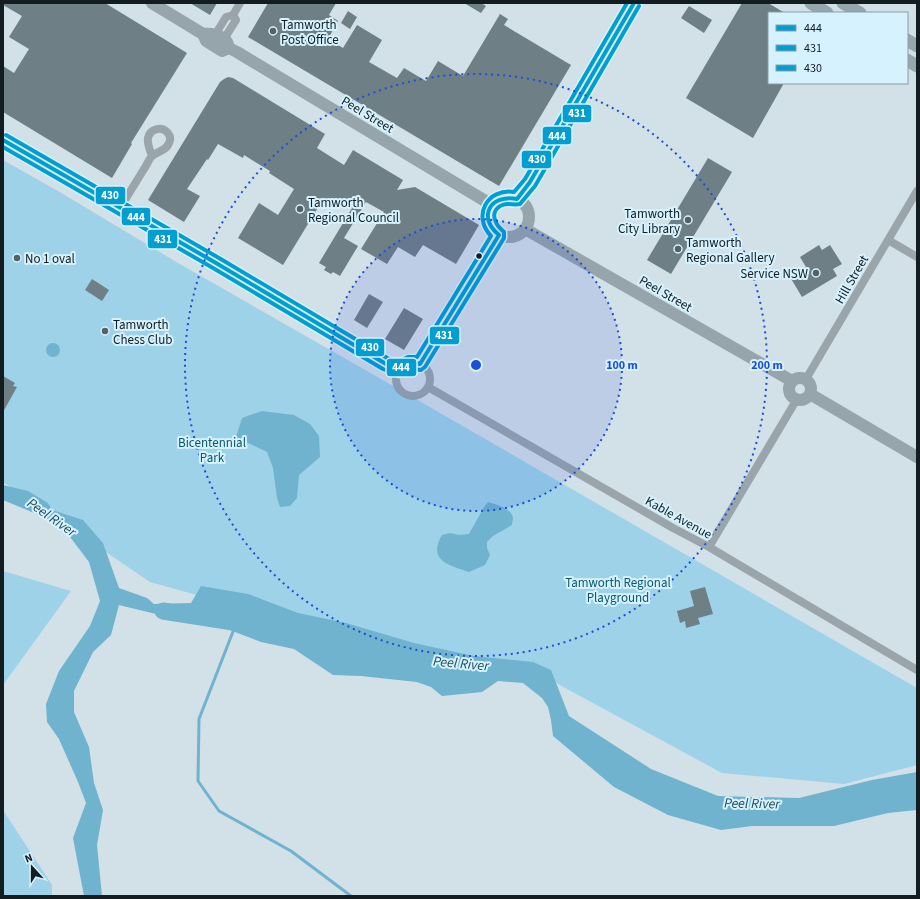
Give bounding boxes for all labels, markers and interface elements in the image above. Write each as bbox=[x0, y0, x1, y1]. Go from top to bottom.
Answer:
legend bbox=[768, 12, 908, 84]
place label: Tamworth Post Office bbox=[281, 16, 339, 49]
text: 444 bbox=[804, 20, 822, 37]
marker: Tamworth Post Office bbox=[268, 26, 278, 36]
text: 431 bbox=[804, 40, 822, 57]
text: 430 bbox=[804, 60, 822, 77]
street label: Peel Street bbox=[338, 92, 398, 138]
line badge: 431 bbox=[562, 104, 592, 123]
text: 431 bbox=[568, 106, 586, 121]
line badge: 444 bbox=[542, 126, 572, 145]
text: 444 bbox=[548, 129, 566, 144]
line badge: 430 bbox=[521, 150, 552, 169]
text: 430 bbox=[528, 152, 546, 167]
line badge: 430 bbox=[95, 186, 126, 205]
text: 430 bbox=[101, 188, 119, 203]
place label: Tamworth Regional Council bbox=[308, 194, 399, 227]
marker: Tamworth Regional Council bbox=[295, 204, 305, 214]
place label: Tamworth City Library bbox=[618, 205, 680, 238]
line badge: 444 bbox=[121, 207, 151, 226]
text: 444 bbox=[127, 210, 145, 225]
marker: Tamworth City Library bbox=[683, 215, 693, 225]
line badge: 431 bbox=[147, 229, 178, 249]
text: 431 bbox=[154, 232, 172, 247]
place label: Tamworth Regional Gallery bbox=[686, 234, 775, 267]
marker: Tamworth Regional Gallery bbox=[673, 244, 683, 254]
place label: No 1 oval bbox=[25, 250, 75, 268]
unlabelled marker bbox=[474, 251, 484, 261]
street label: Hill Street bbox=[831, 251, 873, 307]
marker: No 1 oval bbox=[12, 253, 22, 263]
place label: Service NSW bbox=[740, 265, 808, 283]
marker: Service NSW bbox=[811, 268, 821, 278]
street label: Peel Street bbox=[636, 271, 696, 317]
place label: Tamworth Chess Club bbox=[113, 316, 172, 349]
marker: Tamworth Chess Club bbox=[100, 326, 110, 336]
line badge: 431 bbox=[429, 326, 460, 345]
text: 431 bbox=[435, 328, 453, 343]
line badge: 430 bbox=[355, 338, 385, 357]
text: 430 bbox=[361, 340, 379, 355]
text: 100 m bbox=[606, 357, 638, 374]
text: 200 m bbox=[751, 357, 783, 374]
line badge: 444 bbox=[386, 358, 417, 377]
centre of rings bbox=[469, 358, 483, 372]
text: 444 bbox=[392, 360, 410, 375]
park label: Bicentennial Park bbox=[178, 434, 246, 467]
street label: Kable Avenue bbox=[642, 492, 715, 544]
water label: Peel River bbox=[23, 494, 81, 543]
park label: Tamworth Regional Playground bbox=[565, 574, 671, 607]
water label: Peel River bbox=[432, 652, 491, 677]
water label: Peel River bbox=[724, 794, 781, 815]
north arrow bbox=[12, 847, 52, 887]
text: N bbox=[22, 850, 35, 866]

